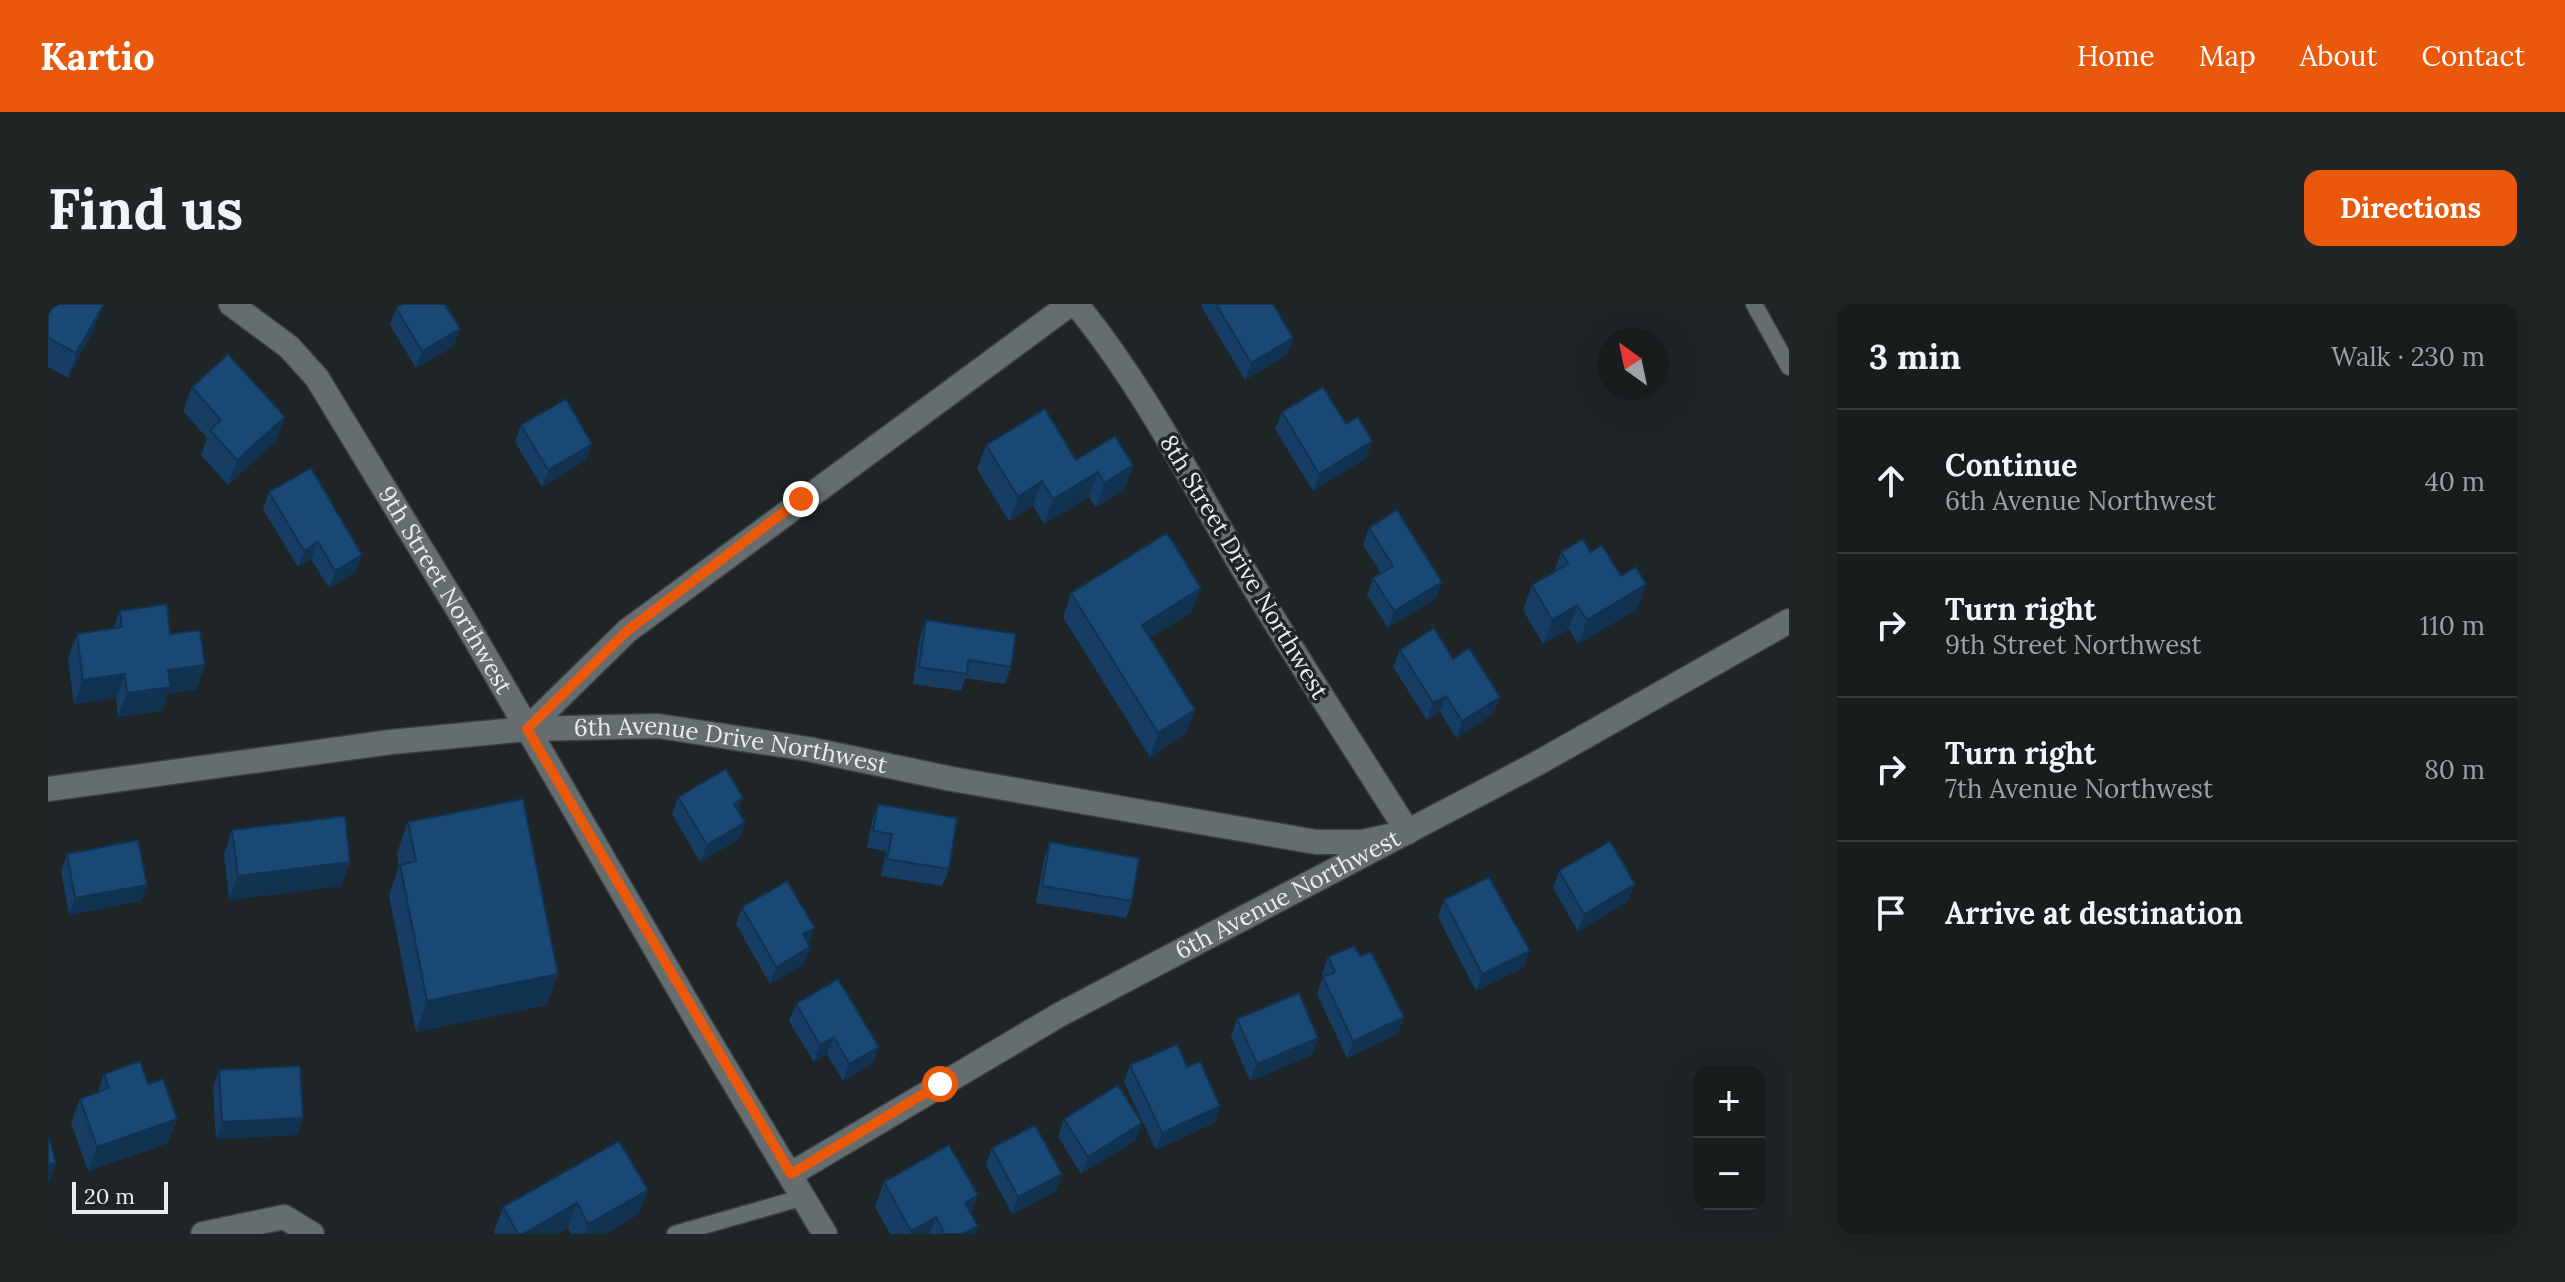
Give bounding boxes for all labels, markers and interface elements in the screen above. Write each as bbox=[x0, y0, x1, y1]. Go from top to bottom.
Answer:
text: Kartio bbox=[40, 32, 155, 80]
text: Home bbox=[2077, 38, 2155, 74]
text: Map bbox=[2199, 38, 2256, 74]
text: About bbox=[2300, 38, 2377, 74]
text: Contact bbox=[2421, 38, 2525, 74]
button: Directions bbox=[2304, 170, 2517, 246]
text: Find us bbox=[48, 173, 243, 244]
north arrow bbox=[1597, 328, 1669, 400]
text: 3 min bbox=[1869, 335, 1961, 378]
text: Walk · 230 m bbox=[2331, 340, 2485, 373]
street label: 8th Street Drive Northwest bbox=[1153, 429, 1336, 705]
text: Continue bbox=[1945, 446, 2077, 484]
icon: ahead bbox=[1869, 459, 1913, 503]
text: 40 m bbox=[2425, 465, 2485, 498]
street label: 9th Street Northwest bbox=[372, 480, 520, 700]
route end bbox=[783, 481, 819, 517]
text: 6th Avenue Northwest bbox=[1945, 484, 2216, 517]
text: Turn right bbox=[1945, 590, 2096, 628]
icon: right bbox=[1869, 603, 1913, 647]
text: 110 m bbox=[2420, 609, 2485, 642]
text: 9th Street Northwest bbox=[1945, 628, 2201, 661]
street label: 6th Avenue Drive Northwest bbox=[573, 710, 891, 780]
text: Turn right bbox=[1945, 734, 2096, 772]
icon: right bbox=[1869, 747, 1913, 791]
text: 80 m bbox=[2424, 753, 2485, 786]
text: 7th Avenue Northwest bbox=[1945, 772, 2213, 805]
street label: 6th Avenue Northwest bbox=[1169, 822, 1406, 966]
icon: arrive bbox=[1869, 891, 1913, 935]
text: Arrive at destination bbox=[1945, 894, 2243, 932]
route start bbox=[922, 1066, 958, 1102]
map controls bbox=[1693, 1066, 1765, 1210]
button: + bbox=[1693, 1066, 1765, 1138]
button: − bbox=[1693, 1138, 1765, 1210]
scale bar bbox=[72, 1178, 168, 1214]
text: 20 m bbox=[84, 1182, 135, 1210]

